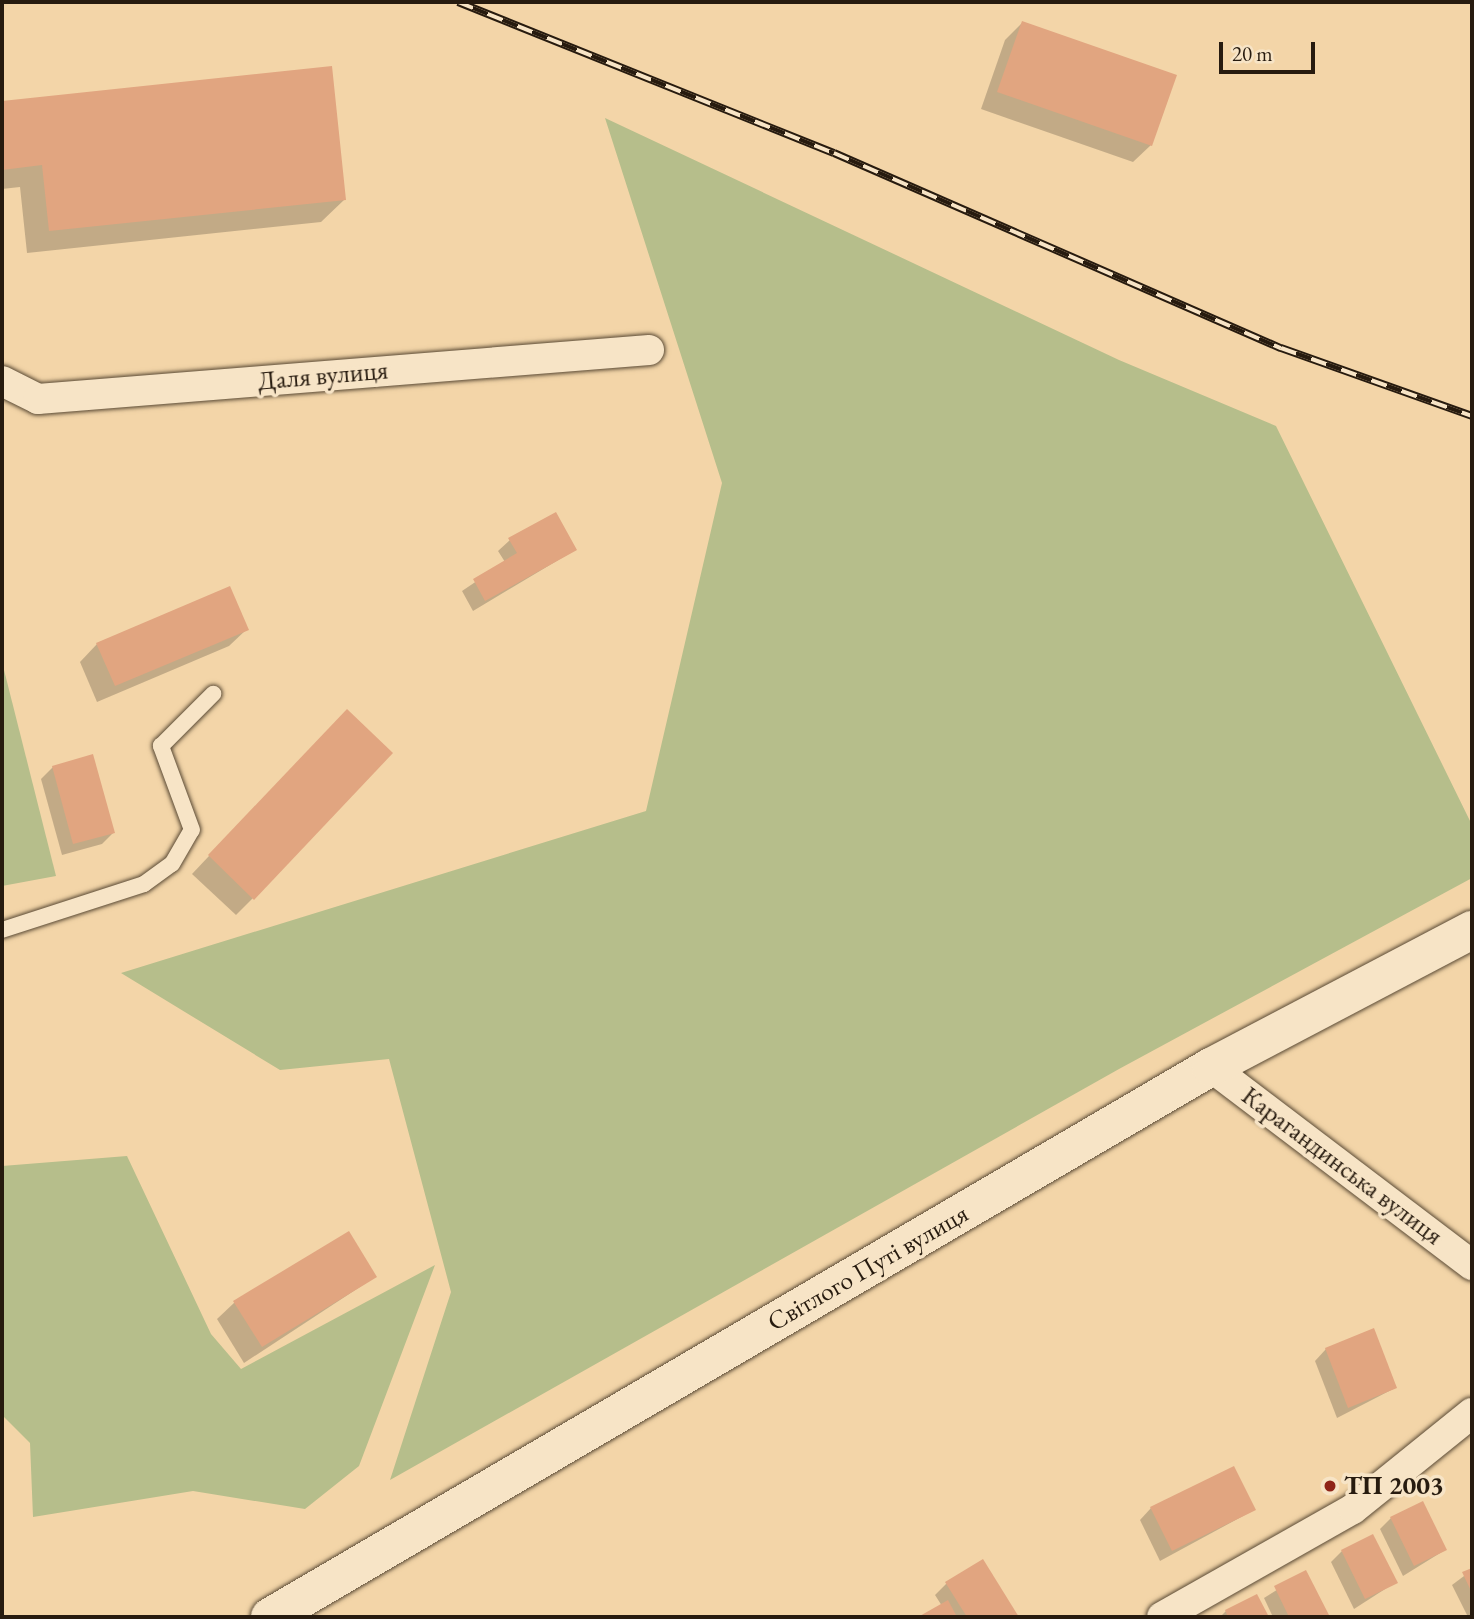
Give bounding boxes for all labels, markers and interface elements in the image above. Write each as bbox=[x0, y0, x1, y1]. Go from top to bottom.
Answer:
scale bar bbox=[1222, 28, 1318, 72]
text: 20 m bbox=[1232, 40, 1273, 67]
street label: Даля вулиця bbox=[257, 355, 389, 397]
street label: Карагандинська вулиця bbox=[1235, 1080, 1449, 1252]
street label: Світлого Путі вулиця bbox=[762, 1198, 974, 1338]
place label: ТП 2003 bbox=[1344, 1470, 1444, 1502]
marker: ТП 2003 bbox=[1322, 1478, 1338, 1494]

